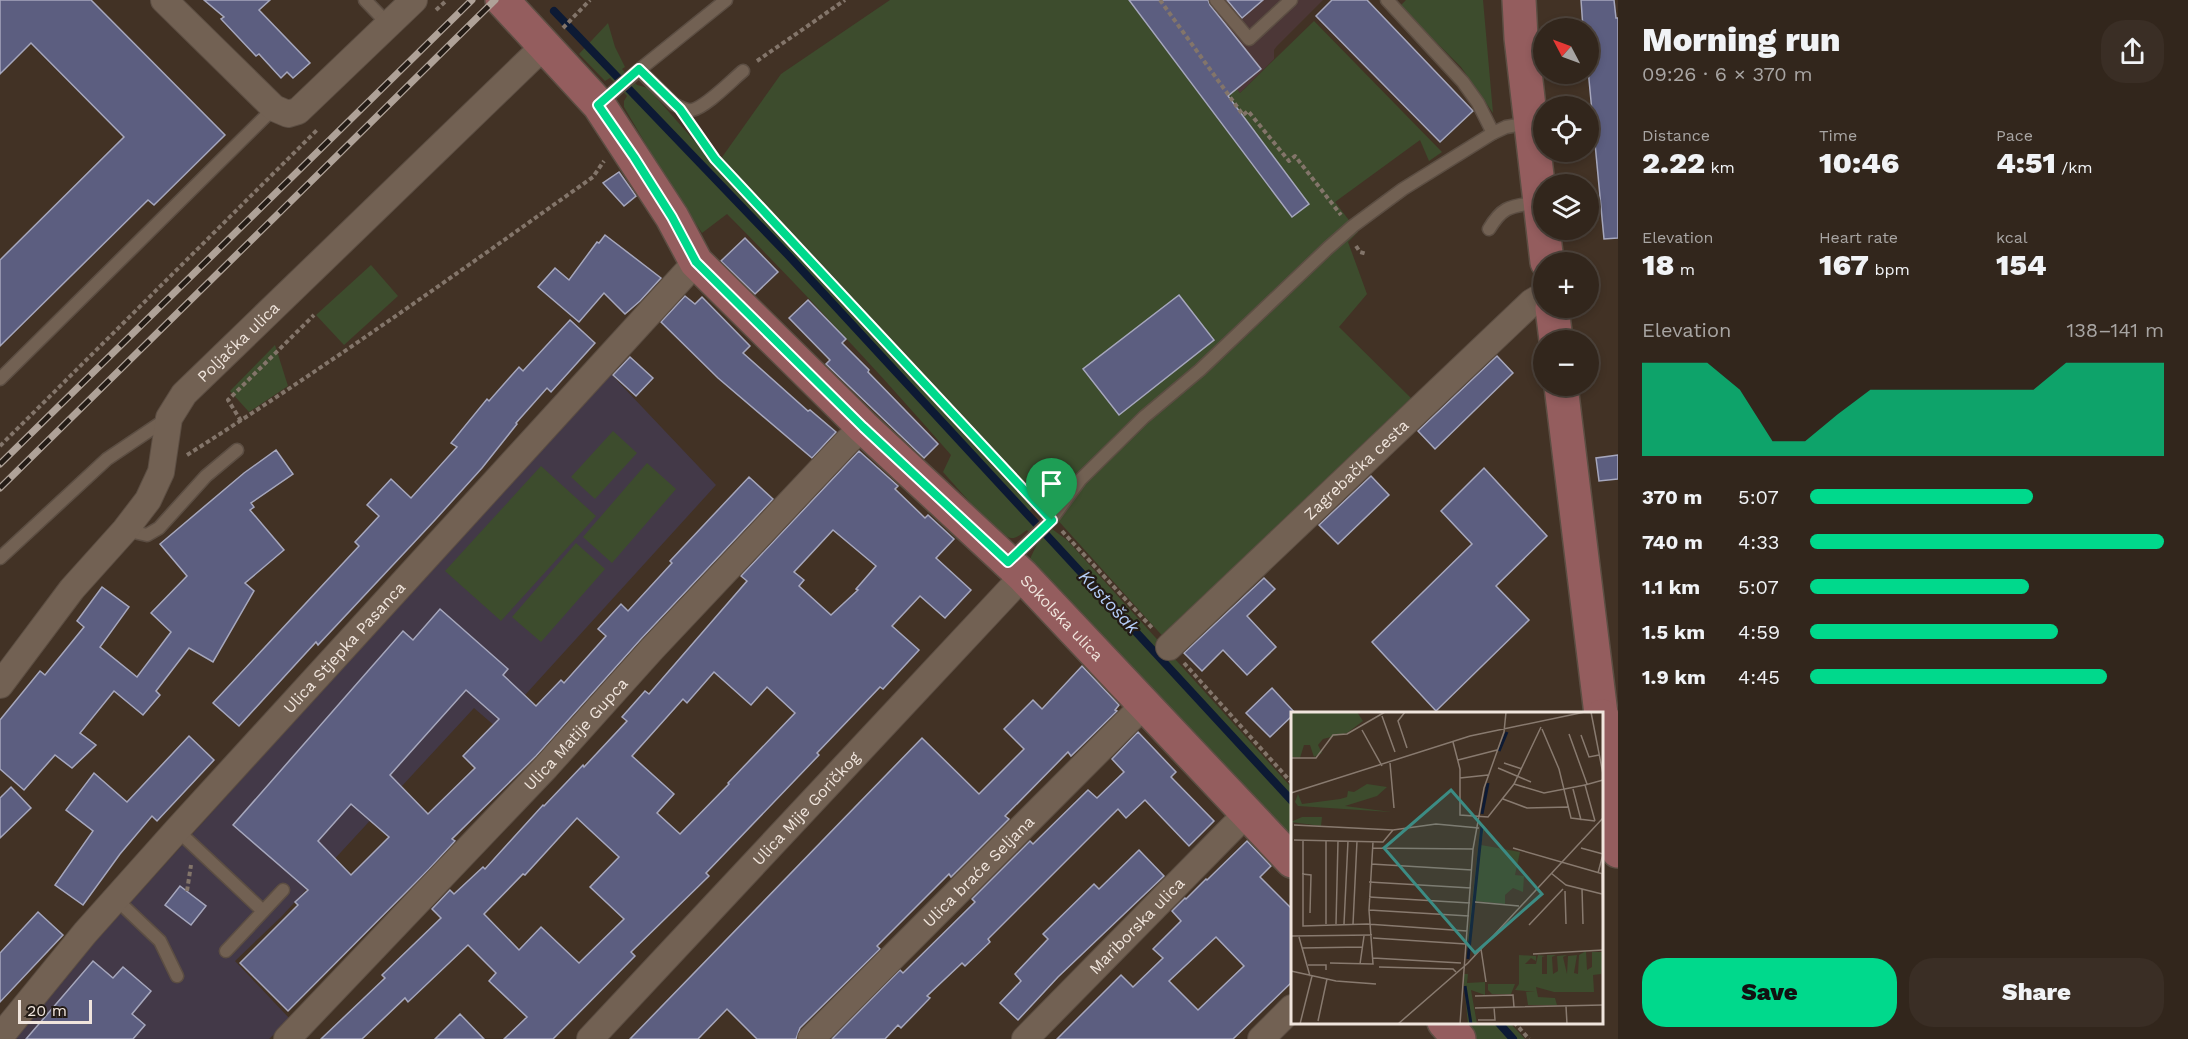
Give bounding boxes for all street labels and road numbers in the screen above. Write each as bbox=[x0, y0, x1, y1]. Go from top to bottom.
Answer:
street label: Poljačka ulica bbox=[193, 298, 283, 386]
street label: Zagrebačka cesta bbox=[1300, 416, 1412, 524]
street label: Sokolska ulica bbox=[1016, 571, 1107, 665]
street label: Ulica Stjepka Pasanca bbox=[280, 578, 409, 717]
street label: Ulica Matije Gupca bbox=[520, 674, 632, 794]
street label: Ulica Mije Goričkog bbox=[749, 748, 864, 869]
street label: Ulica braće Seljana bbox=[919, 812, 1038, 931]
street label: Mariborska ulica bbox=[1085, 874, 1188, 978]

